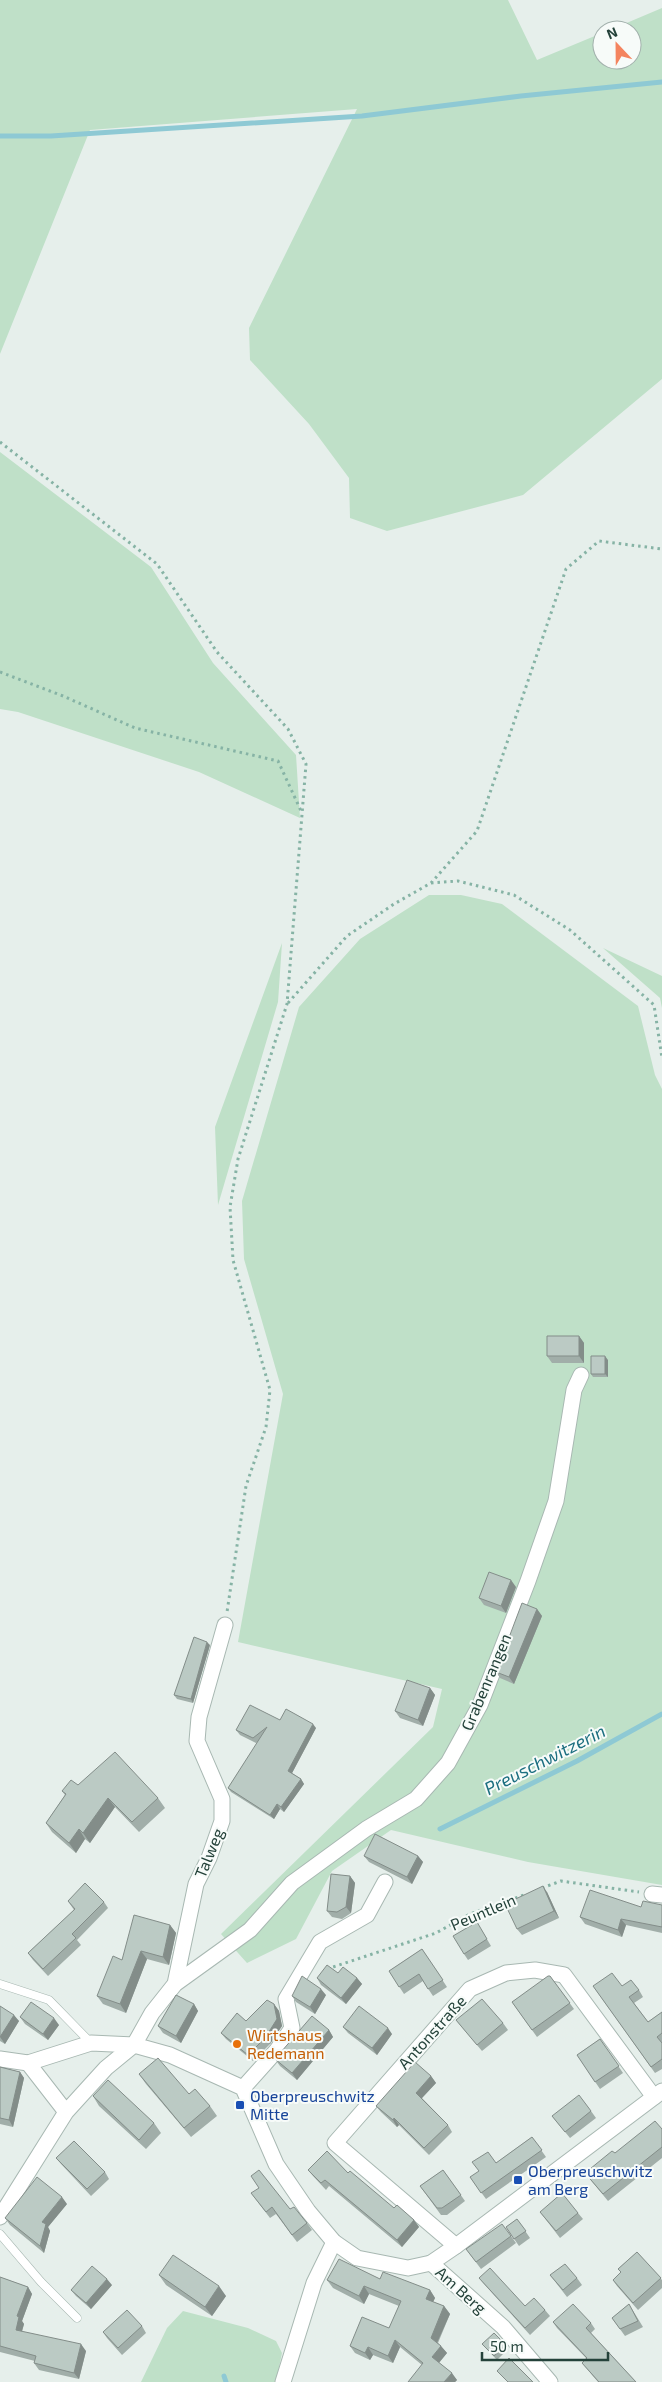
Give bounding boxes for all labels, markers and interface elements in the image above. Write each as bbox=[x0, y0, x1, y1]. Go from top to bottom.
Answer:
north arrow bbox=[592, 20, 642, 70]
text: N bbox=[604, 23, 620, 42]
street label: Grabenrangen bbox=[457, 1630, 515, 1733]
water label: Preuschwitzerin bbox=[480, 1719, 609, 1799]
street label: Talweg bbox=[190, 1825, 227, 1880]
street label: Peuntlein bbox=[447, 1889, 518, 1934]
street label: Antonstraße bbox=[394, 1991, 470, 2072]
place label: Wirtshaus Redemann bbox=[247, 2025, 325, 2062]
marker: Wirtshaus Redemann bbox=[231, 2038, 243, 2050]
place label: Oberpreuschwitz Mitte bbox=[250, 2086, 375, 2123]
marker: Oberpreuschwitz Mitte bbox=[234, 2099, 246, 2111]
place label: Oberpreuschwitz am Berg bbox=[528, 2161, 653, 2198]
marker: Oberpreuschwitz am Berg bbox=[512, 2174, 524, 2186]
street label: Am Berg bbox=[432, 2262, 491, 2317]
scale bar bbox=[482, 2330, 608, 2362]
text: 50 m bbox=[490, 2337, 524, 2355]

